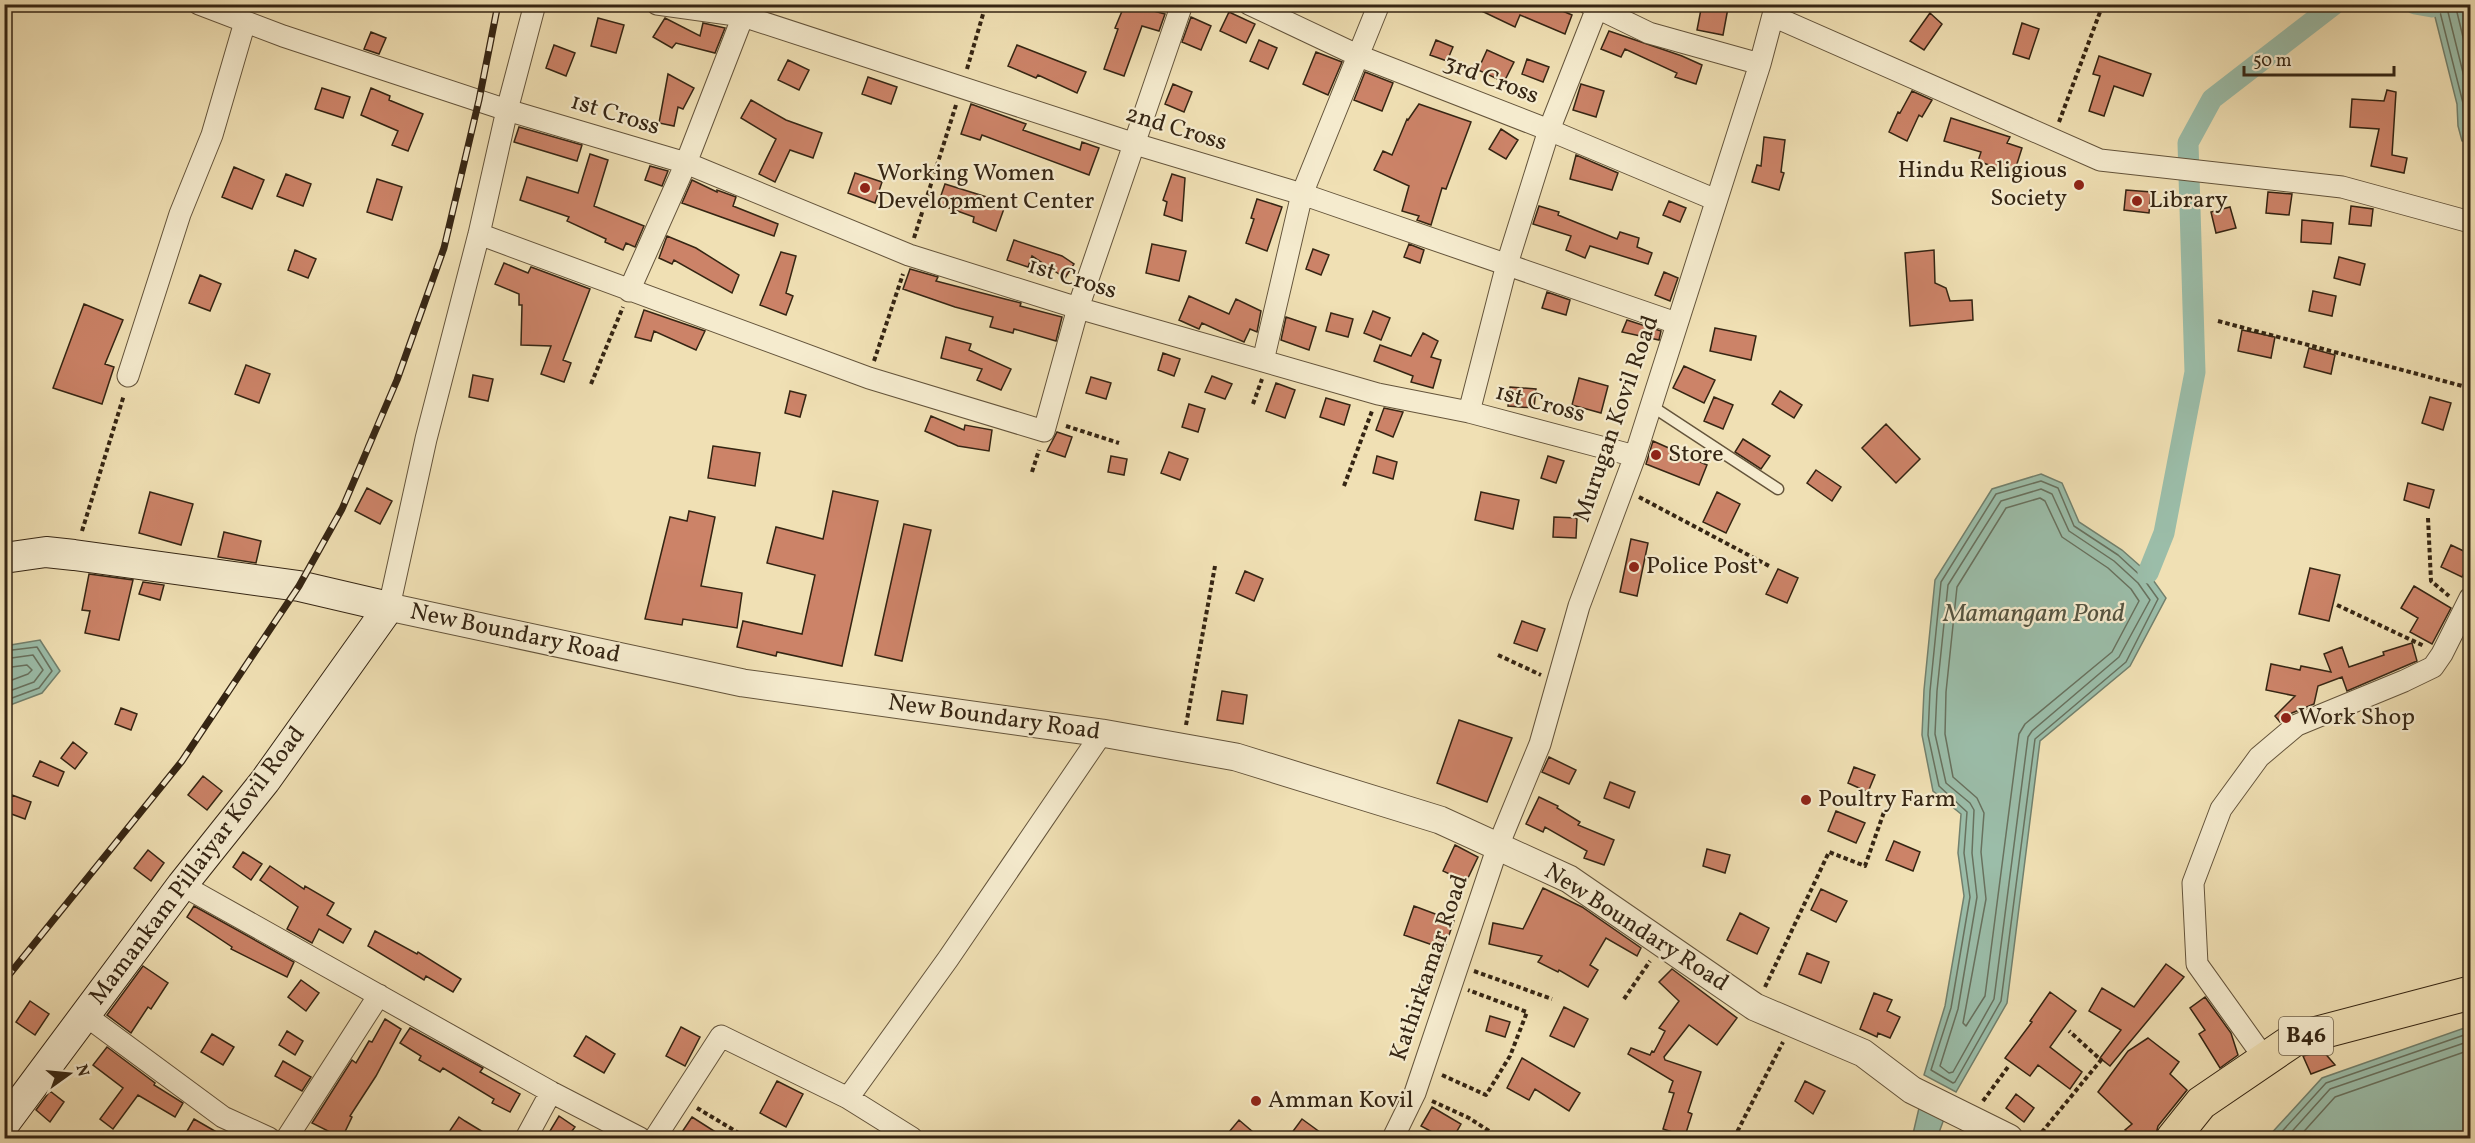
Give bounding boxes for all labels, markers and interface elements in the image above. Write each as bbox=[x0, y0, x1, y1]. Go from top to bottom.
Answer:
scale bar bbox=[2244, 39, 2394, 77]
street label: 3rd Cross bbox=[1438, 46, 1544, 114]
text: 50 m bbox=[2253, 49, 2292, 74]
street label: 1st Cross bbox=[566, 85, 664, 145]
street label: 2nd Cross bbox=[1121, 97, 1231, 161]
place label: Hindu Religious Society bbox=[1898, 154, 2067, 216]
place label: Working Women Development Center bbox=[877, 157, 1094, 219]
marker: Hindu Religious Society bbox=[2072, 178, 2086, 192]
marker: Working Women Development Center bbox=[858, 181, 872, 195]
place label: Library bbox=[2149, 184, 2228, 218]
marker: Library bbox=[2130, 194, 2144, 208]
street label: 1st Cross bbox=[1023, 249, 1121, 309]
street label: Murugan Kovil Road bbox=[1566, 311, 1668, 527]
street label: 1st Cross bbox=[1491, 376, 1589, 432]
place label: Store bbox=[1668, 438, 1724, 472]
marker: Store bbox=[1649, 448, 1663, 462]
place label: Police Post bbox=[1646, 550, 1758, 584]
marker: Police Post bbox=[1627, 560, 1641, 574]
street label: New Boundary Road bbox=[407, 595, 623, 673]
water label: Mamangam Pond bbox=[1942, 596, 2125, 632]
street label: New Boundary Road bbox=[886, 686, 1102, 750]
place label: Work Shop bbox=[2298, 701, 2415, 735]
marker: Work Shop bbox=[2279, 711, 2293, 725]
street label: Mamankam Pillaiyar Kovil Road bbox=[82, 719, 314, 1013]
place label: Poultry Farm bbox=[1818, 783, 1956, 817]
marker: Poultry Farm bbox=[1799, 793, 1813, 807]
street label: New Boundary Road bbox=[1537, 855, 1735, 1001]
street label: Kathirkamar Road bbox=[1382, 870, 1478, 1066]
road number: B46 bbox=[2279, 1017, 2333, 1055]
north arrow bbox=[39, 1044, 99, 1104]
text: N bbox=[69, 1062, 94, 1079]
place label: Amman Kovil bbox=[1268, 1084, 1413, 1118]
marker: Amman Kovil bbox=[1249, 1094, 1263, 1108]

